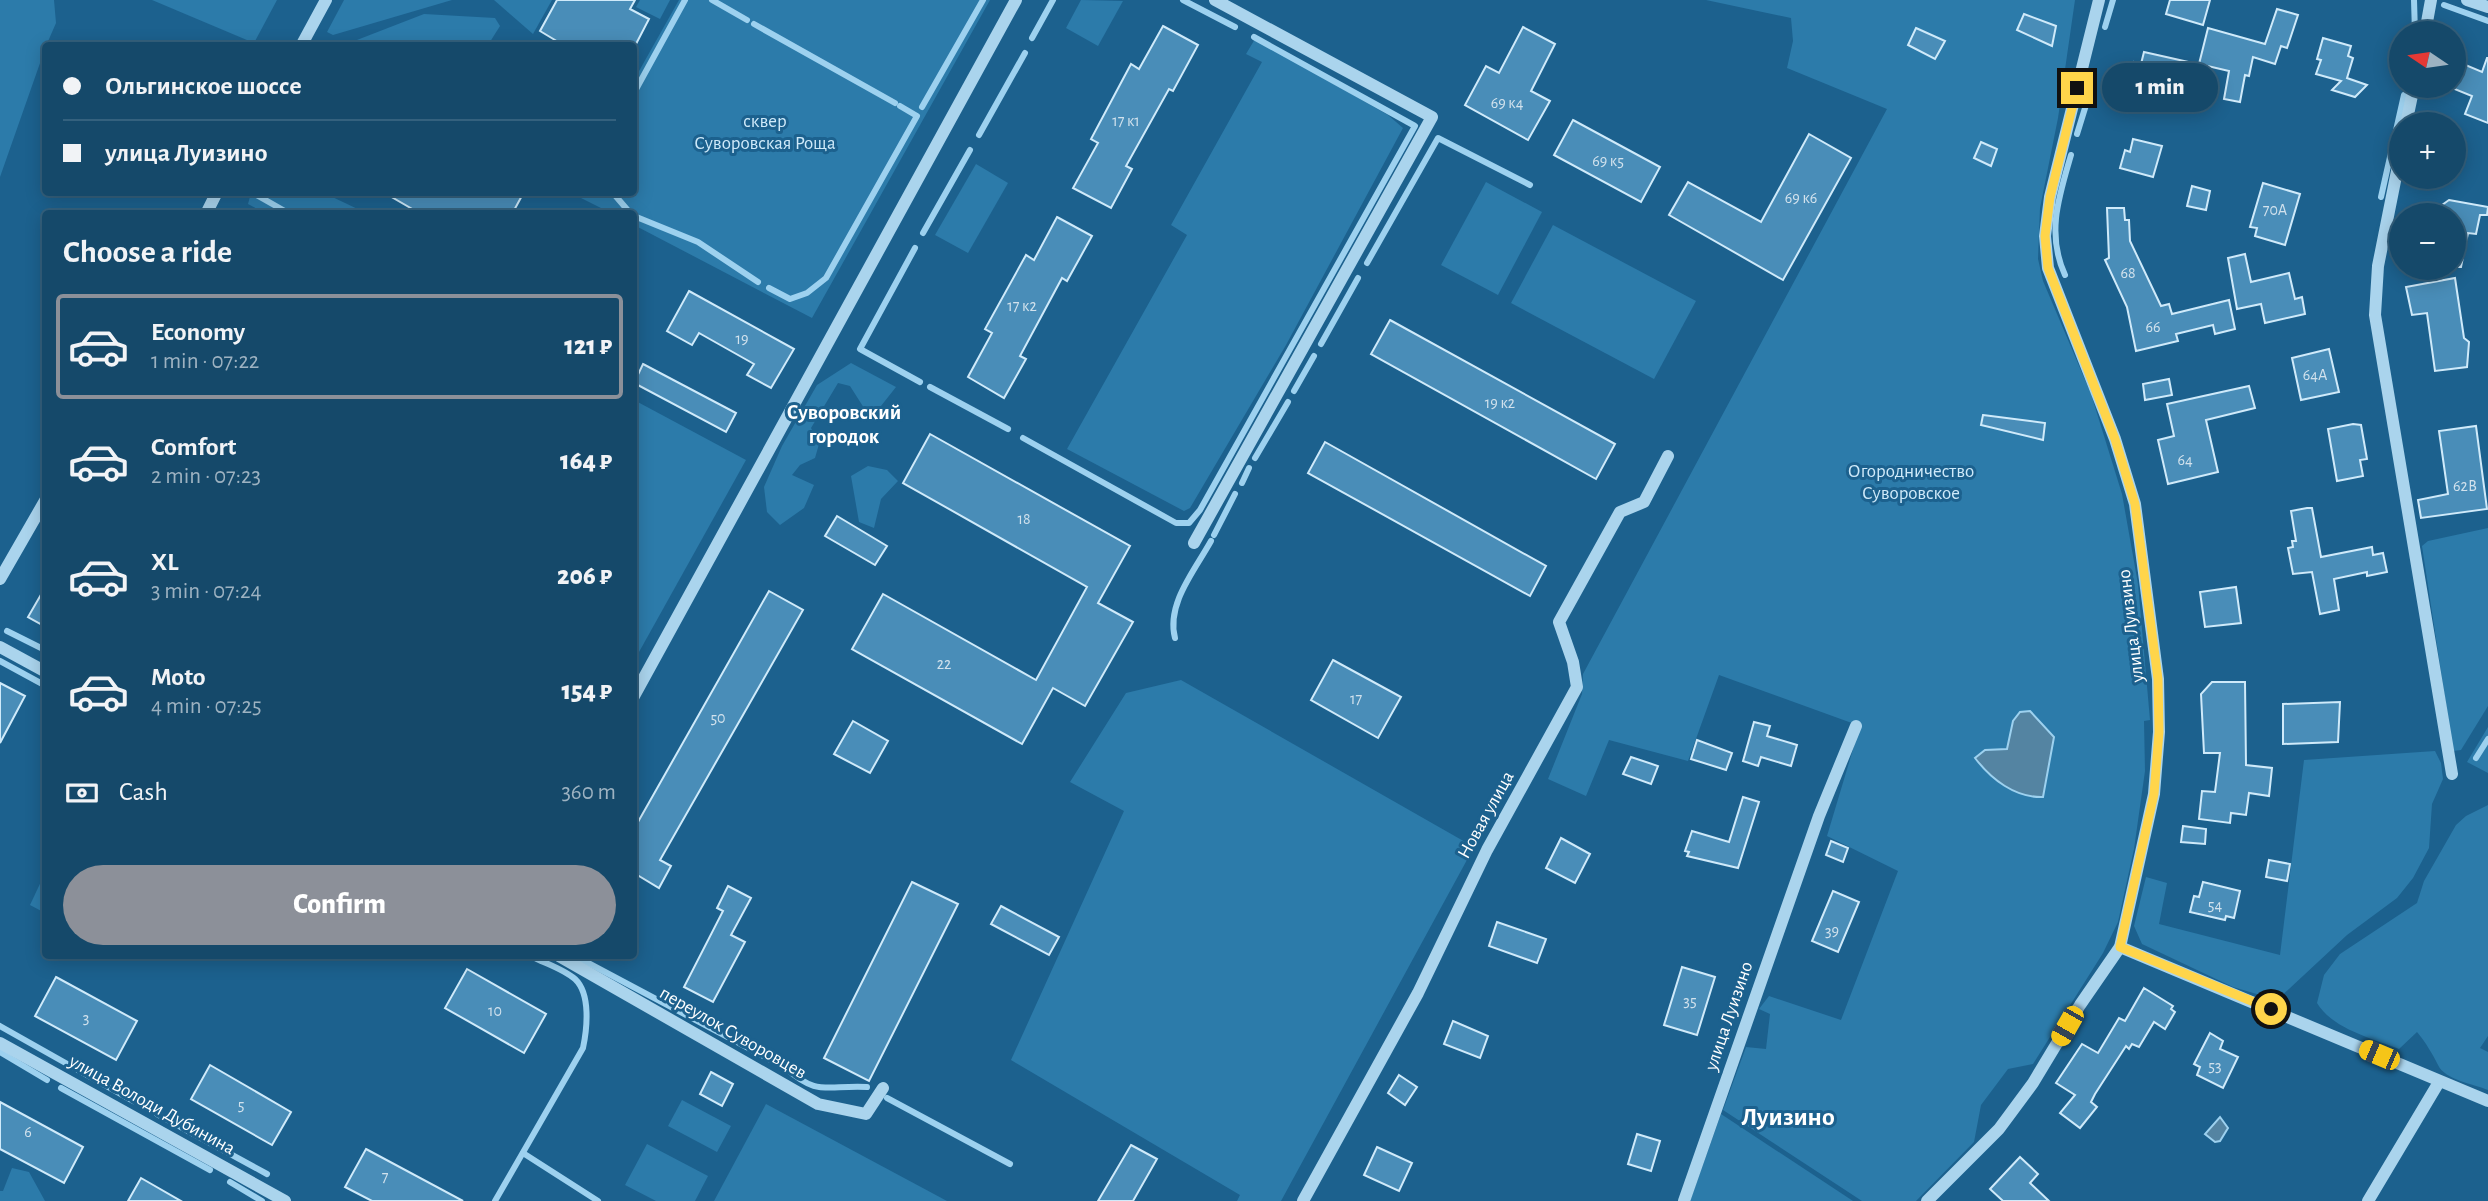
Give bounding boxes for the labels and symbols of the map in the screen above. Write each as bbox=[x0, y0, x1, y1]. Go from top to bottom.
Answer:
north arrow bbox=[2389, 21, 2466, 98]
callout: 1 min bbox=[2102, 64, 2217, 112]
route end bbox=[2061, 72, 2093, 104]
house number: 69 к4 bbox=[1491, 95, 1524, 111]
park label: сквер Суворовская Роща bbox=[694, 112, 836, 153]
house number: 17 к1 bbox=[1112, 113, 1140, 129]
house number: 69 к5 bbox=[1592, 153, 1624, 169]
house number: 69 к6 bbox=[1785, 190, 1817, 206]
house number: 70А bbox=[2263, 202, 2288, 218]
house number: 68 bbox=[2120, 265, 2136, 281]
house number: 17 к2 bbox=[1007, 298, 1037, 314]
house number: 66 bbox=[2145, 319, 2161, 335]
house number: 19 bbox=[735, 331, 749, 347]
house number: 64А bbox=[2303, 367, 2328, 383]
house number: 19 к2 bbox=[1485, 395, 1515, 411]
district label: Суворовский городок bbox=[787, 402, 901, 447]
house number: 64 bbox=[2177, 452, 2193, 468]
park label: Огородничество Суворовское bbox=[1848, 462, 1974, 503]
house number: 62В bbox=[2453, 478, 2477, 494]
house number: 18 bbox=[1017, 511, 1031, 527]
street label: улица Луизино bbox=[2115, 568, 2147, 685]
house number: 22 bbox=[937, 656, 951, 672]
house number: 17 bbox=[1350, 691, 1362, 707]
house number: 50 bbox=[710, 710, 726, 726]
street label: Новая улица bbox=[1454, 768, 1518, 862]
house number: 54 bbox=[2208, 897, 2222, 913]
house number: 39 bbox=[1825, 923, 1839, 939]
street label: улица Луизино bbox=[1701, 959, 1757, 1074]
street label: переулок Суворовцев bbox=[656, 983, 810, 1083]
house number: 35 bbox=[1683, 993, 1697, 1009]
route start bbox=[2255, 993, 2287, 1025]
house number: 10 bbox=[488, 1003, 502, 1019]
car bbox=[2048, 1003, 2087, 1049]
house number: 3 bbox=[83, 1010, 89, 1026]
car bbox=[2356, 1037, 2403, 1073]
street label: улица Володи Дубинина bbox=[65, 1051, 238, 1159]
house number: 53 bbox=[2208, 1058, 2222, 1074]
house number: 5 bbox=[238, 1097, 244, 1113]
district label: Луизино bbox=[1741, 1104, 1835, 1130]
house number: 6 bbox=[24, 1124, 32, 1140]
house number: 7 bbox=[382, 1169, 389, 1185]

